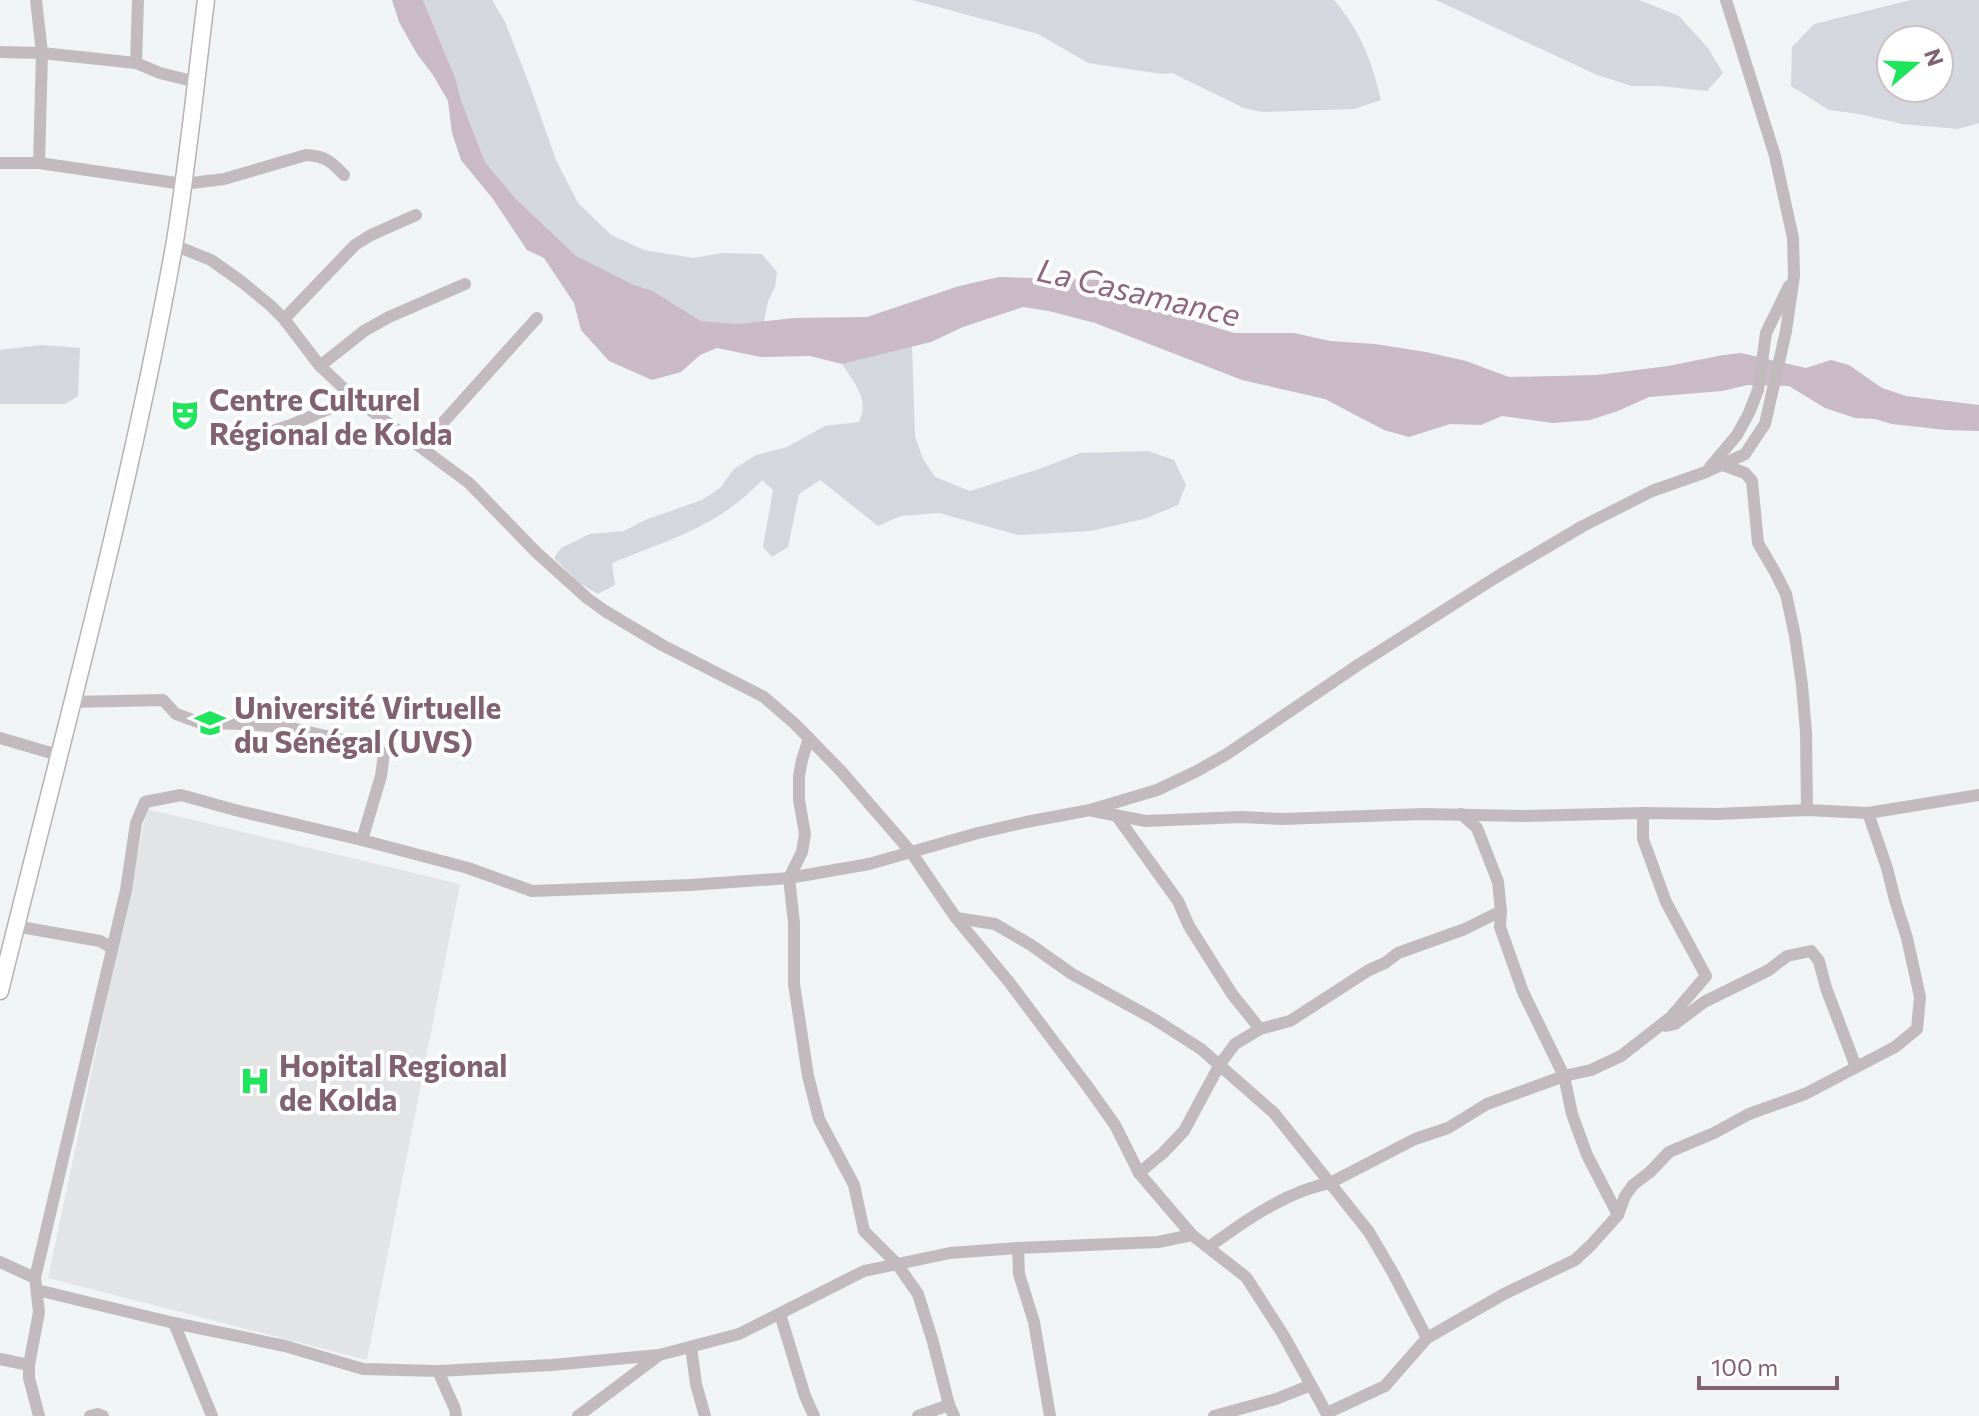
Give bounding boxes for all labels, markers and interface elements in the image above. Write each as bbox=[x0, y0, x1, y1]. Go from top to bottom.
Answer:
north arrow bbox=[1875, 24, 1955, 104]
text: N bbox=[1919, 45, 1950, 70]
water label: La Casamance bbox=[1034, 248, 1244, 334]
place label: Centre Culturel Régional de Kolda bbox=[209, 380, 453, 451]
theatre icon: Centre Culturel Régional de Kolda bbox=[168, 398, 202, 432]
place label: Université Virtuelle du Sénégal (UVS) bbox=[234, 688, 501, 759]
school or university icon: Université Virtuelle du Sénégal (UVS) bbox=[193, 706, 227, 740]
place label: Hopital Regional de Kolda bbox=[279, 1046, 508, 1117]
hospital icon: Hopital Regional de Kolda bbox=[238, 1064, 272, 1098]
scale bar bbox=[1699, 1340, 1837, 1390]
text: 100 m bbox=[1711, 1352, 1778, 1381]

